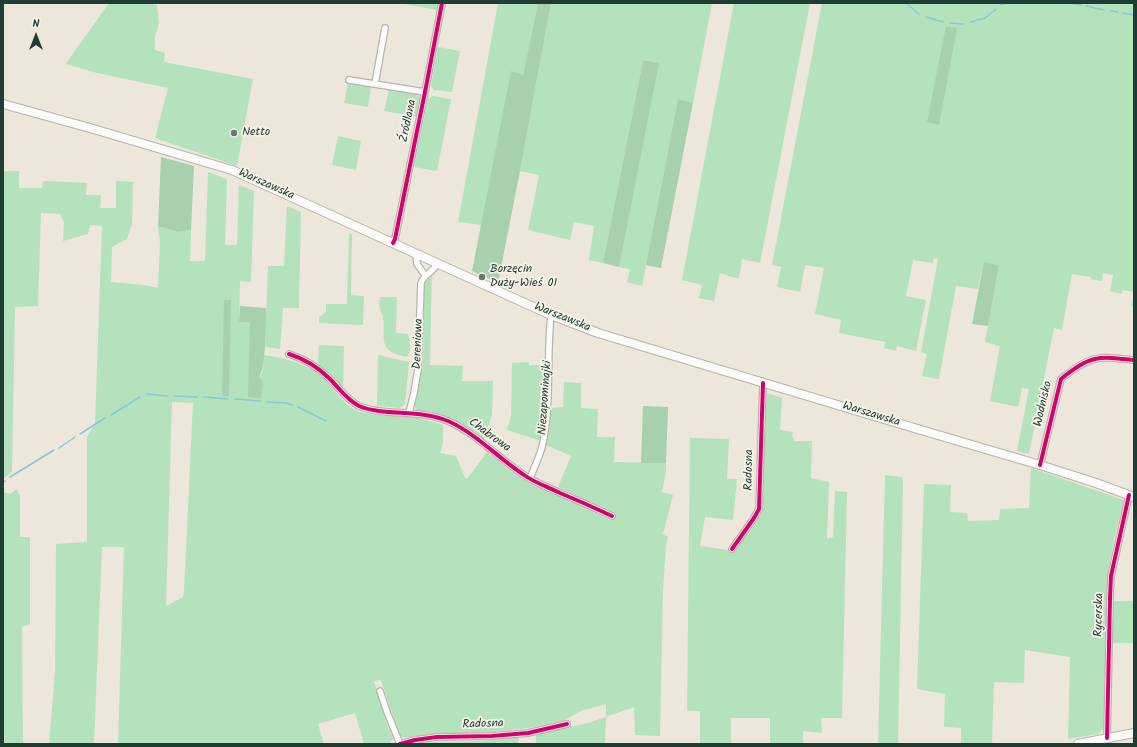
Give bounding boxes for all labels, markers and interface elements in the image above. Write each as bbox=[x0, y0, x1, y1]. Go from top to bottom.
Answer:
text: N bbox=[33, 15, 39, 33]
north arrow bbox=[16, 16, 56, 56]
street label: Źródlana bbox=[397, 98, 421, 144]
place label: Netto bbox=[242, 126, 270, 140]
marker: Netto bbox=[229, 128, 239, 138]
street label: Warszawska bbox=[236, 166, 296, 204]
place label: Borzęcin Duży-Wieś 01 bbox=[490, 263, 557, 291]
marker: Borzęcin Duży-Wieś 01 bbox=[477, 272, 487, 282]
street label: Warszawska bbox=[532, 300, 592, 336]
street label: Dereniowa bbox=[411, 318, 427, 370]
street label: Niezapominajki bbox=[536, 360, 556, 436]
street label: Wodnisko bbox=[1032, 380, 1056, 428]
street label: Warszawska bbox=[840, 399, 902, 431]
street label: Chabrowa bbox=[465, 416, 513, 456]
street label: Radosna bbox=[742, 449, 758, 491]
street label: Rycerska bbox=[1092, 593, 1108, 637]
street label: Radosna bbox=[462, 717, 504, 733]

